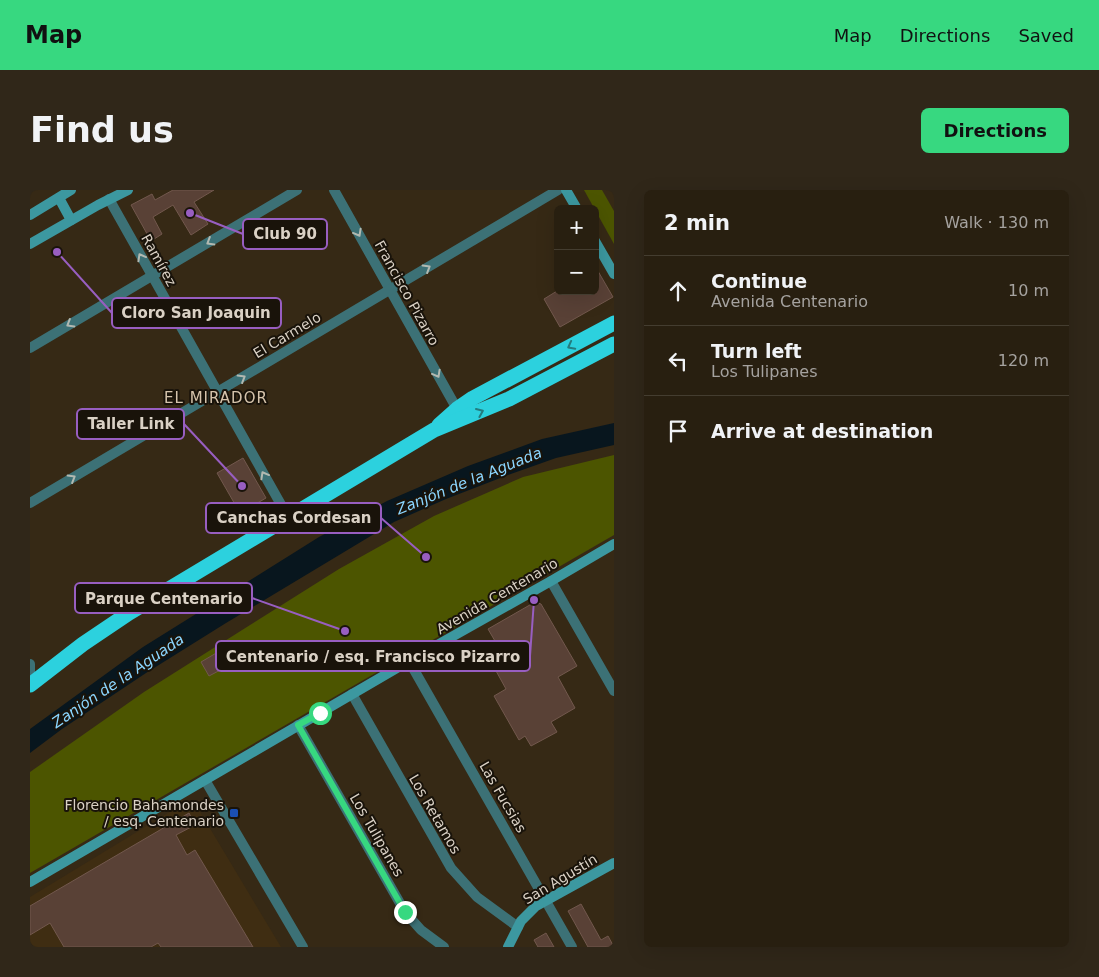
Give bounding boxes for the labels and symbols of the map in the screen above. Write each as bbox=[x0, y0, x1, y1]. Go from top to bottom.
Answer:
callout: Club 90 bbox=[243, 219, 327, 249]
text: Club 90 bbox=[253, 225, 317, 243]
one-way arrow bbox=[352, 227, 362, 236]
street label: Ramírez bbox=[138, 231, 180, 289]
one-way arrow bbox=[207, 235, 216, 245]
street label: Francisco Pizarro bbox=[372, 238, 442, 348]
one-way arrow bbox=[138, 254, 148, 263]
one-way arrow bbox=[421, 264, 430, 274]
callout: Cloro San Joaquin bbox=[112, 298, 281, 328]
text: Cloro San Joaquin bbox=[121, 304, 271, 322]
street label: El Carmelo bbox=[250, 309, 324, 361]
one-way arrow bbox=[67, 318, 76, 328]
one-way arrow bbox=[567, 340, 576, 350]
one-way arrow bbox=[431, 369, 441, 378]
one-way arrow bbox=[236, 374, 245, 384]
district label: EL MIRADOR bbox=[164, 389, 268, 407]
one-way arrow bbox=[475, 408, 484, 419]
callout: Taller Link bbox=[77, 409, 184, 439]
text: Taller Link bbox=[88, 415, 175, 433]
water label: Zanjón de la Aguada bbox=[393, 444, 544, 519]
one-way arrow bbox=[261, 471, 271, 480]
one-way arrow bbox=[66, 475, 75, 485]
callout: Canchas Cordesan bbox=[206, 503, 381, 533]
text: Canchas Cordesan bbox=[216, 509, 372, 527]
street label: Avenida Centenario bbox=[434, 555, 560, 637]
callout: Parque Centenario bbox=[75, 583, 252, 613]
text: Parque Centenario bbox=[85, 590, 243, 608]
water label: Zanjón de la Aguada bbox=[48, 630, 187, 732]
callout: Centenario / esq. Francisco Pizarro bbox=[216, 641, 530, 671]
text: Centenario / esq. Francisco Pizarro bbox=[226, 648, 520, 666]
route start bbox=[309, 702, 332, 725]
street label: Las Fucsias bbox=[476, 759, 530, 835]
street label: Los Retamos bbox=[406, 771, 464, 857]
street label: Los Tulipanes bbox=[347, 791, 407, 879]
place label: Florencio Bahamondes / esq. Centenario bbox=[64, 797, 224, 829]
marker: Florencio Bahamondes / esq. Centenario bbox=[228, 807, 240, 819]
street label: San Agustín bbox=[520, 851, 600, 907]
route end bbox=[394, 901, 417, 924]

